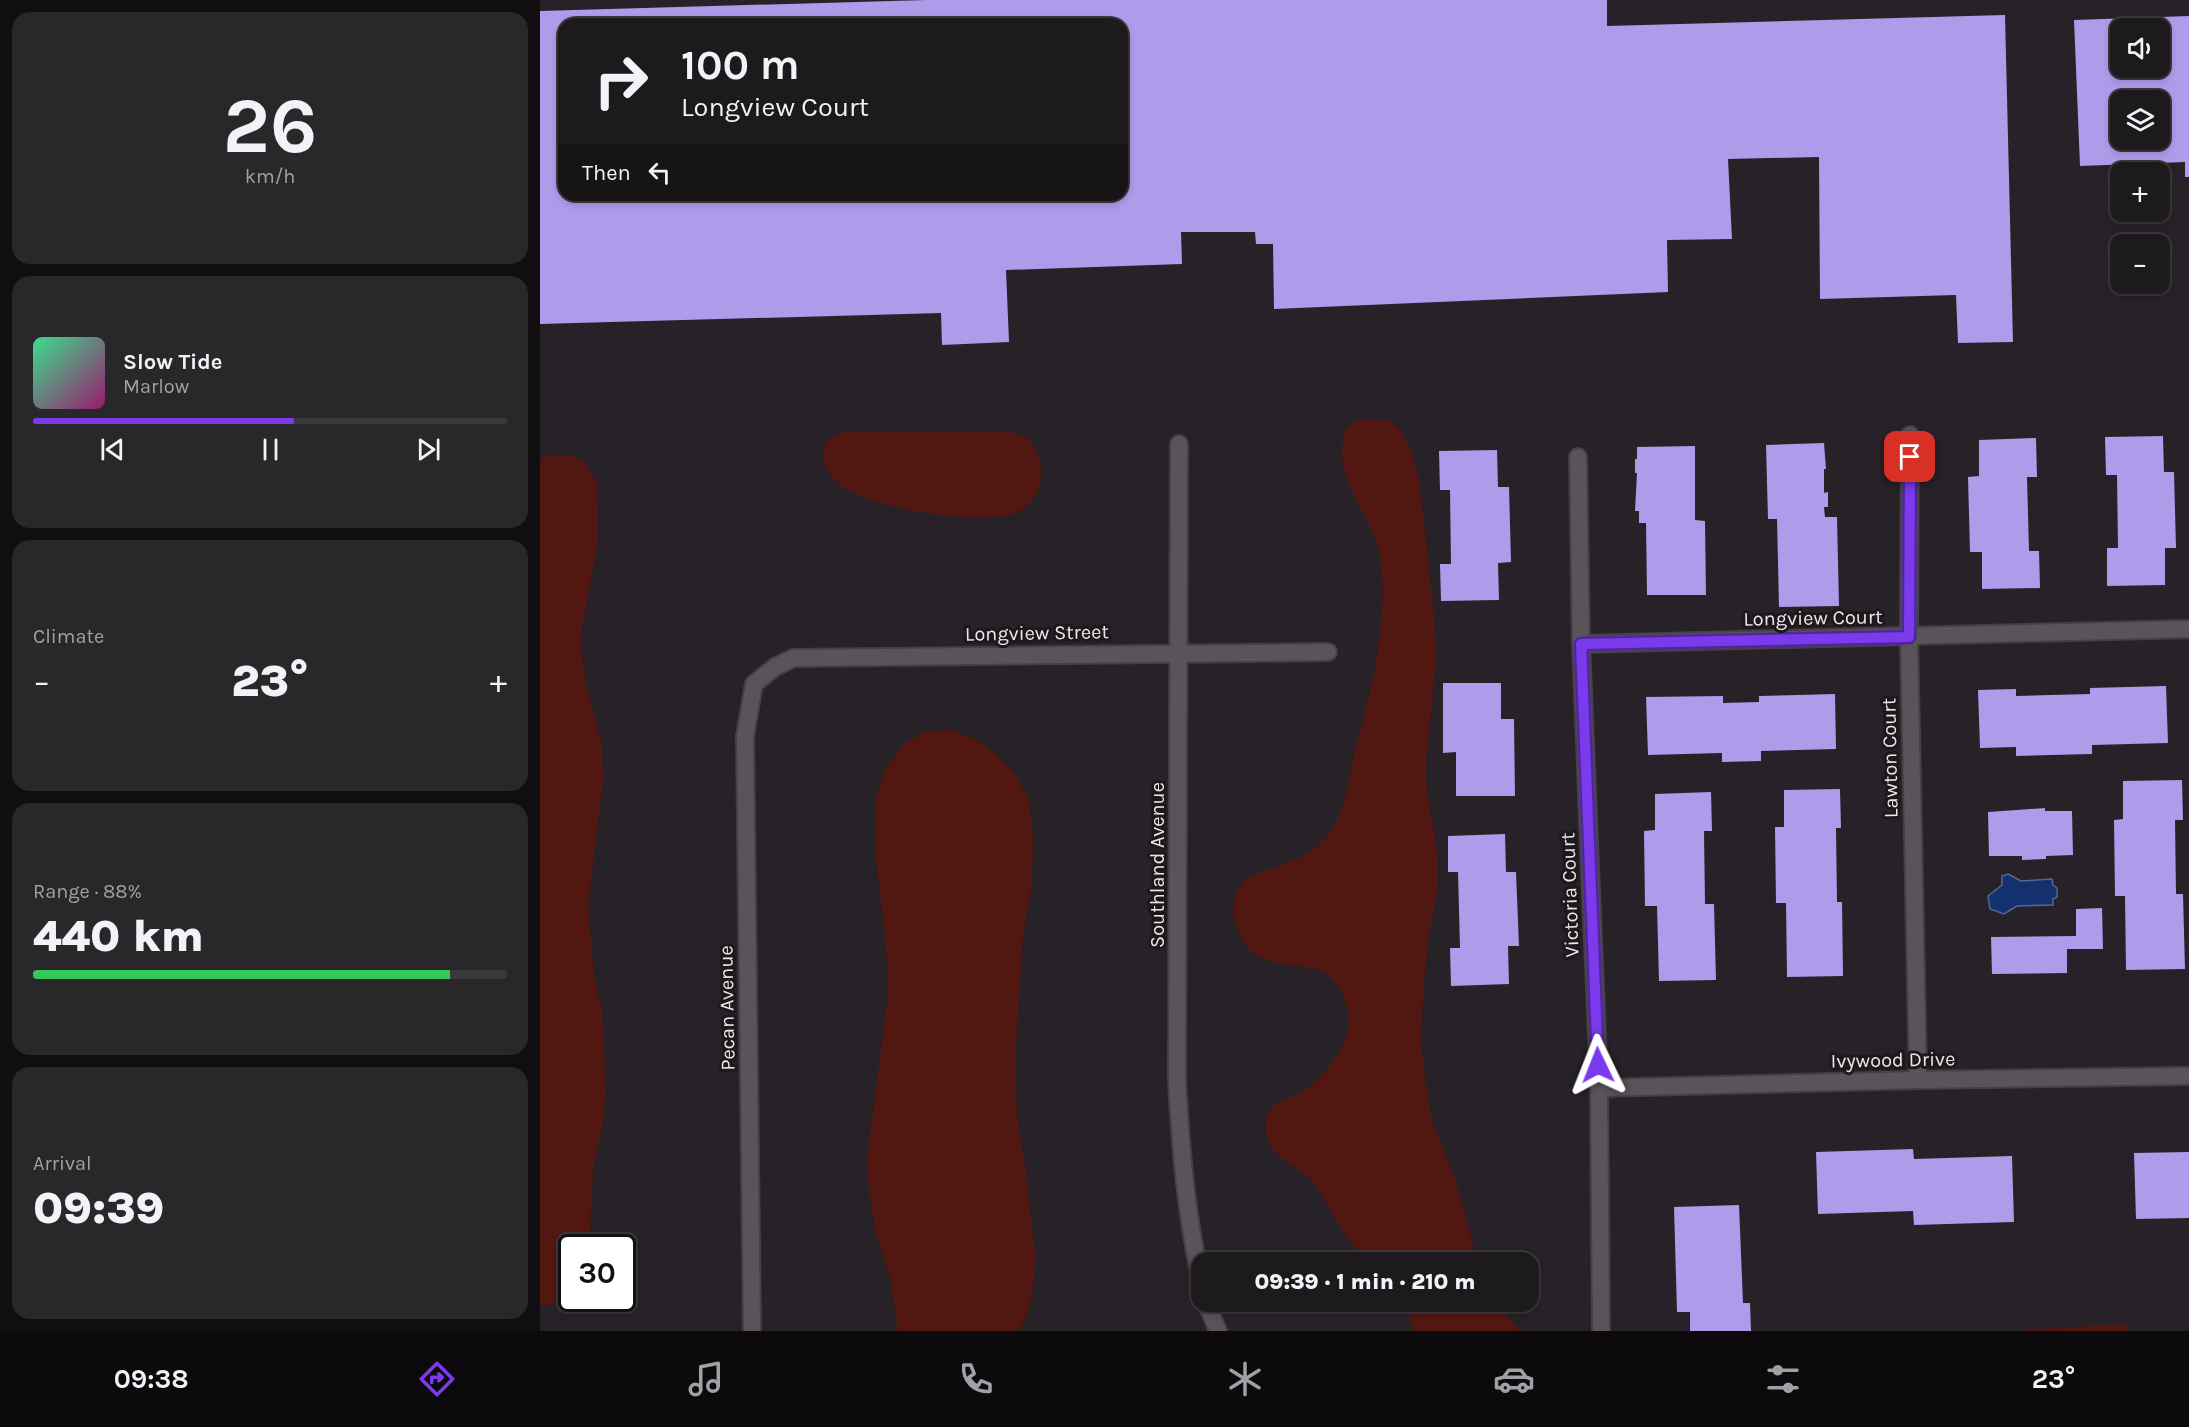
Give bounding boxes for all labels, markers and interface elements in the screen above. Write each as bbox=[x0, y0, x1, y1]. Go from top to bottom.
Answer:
map controls bbox=[2110, 18, 2170, 294]
button: sound bbox=[2110, 18, 2170, 78]
text: 100 m bbox=[681, 40, 800, 90]
icon: right bbox=[582, 42, 660, 120]
text: 26 bbox=[223, 80, 317, 172]
button: layers bbox=[2110, 90, 2170, 150]
text: Longview Court bbox=[681, 91, 869, 123]
icon: left bbox=[643, 156, 676, 189]
text: Then bbox=[582, 160, 631, 186]
button: + bbox=[2110, 162, 2170, 222]
text: km/h bbox=[245, 165, 295, 188]
button: − bbox=[2110, 234, 2170, 294]
text: Slow Tide bbox=[123, 349, 223, 375]
text: Marlow bbox=[123, 375, 189, 398]
pin bbox=[1884, 431, 1935, 482]
icon: previous bbox=[96, 433, 129, 466]
icon: pause bbox=[254, 433, 287, 466]
icon: next bbox=[412, 433, 445, 466]
icon: arrive bbox=[1893, 440, 1926, 473]
street label: Longview Court bbox=[1743, 605, 1883, 631]
street label: Longview Street bbox=[965, 620, 1110, 646]
text: Climate bbox=[33, 625, 104, 648]
text: 23° bbox=[231, 655, 309, 707]
text: − bbox=[33, 662, 50, 700]
text: + bbox=[490, 662, 507, 700]
street label: Lawton Court bbox=[1877, 697, 1903, 818]
street label: Southland Avenue bbox=[1146, 782, 1169, 948]
street label: Victoria Court bbox=[1556, 832, 1584, 958]
text: Range · 88% bbox=[33, 880, 142, 903]
text: 440 km bbox=[33, 910, 204, 962]
street label: Pecan Avenue bbox=[714, 945, 740, 1071]
position arrow bbox=[1566, 1033, 1630, 1097]
street label: Ivywood Drive bbox=[1830, 1047, 1956, 1073]
text: Arrival bbox=[33, 1152, 92, 1175]
text: 09:39 bbox=[33, 1182, 165, 1234]
speed limit sign: 30 bbox=[558, 1234, 636, 1312]
text: 09:39 · 1 min · 210 m bbox=[1254, 1269, 1476, 1295]
icon: directions bbox=[416, 1358, 458, 1400]
icon: music bbox=[685, 1358, 727, 1400]
icon: phone bbox=[955, 1358, 997, 1400]
icon: climate bbox=[1224, 1358, 1266, 1400]
icon: car bbox=[1493, 1358, 1535, 1400]
icon: filters bbox=[1762, 1358, 1804, 1400]
text: 09:38 bbox=[114, 1363, 189, 1395]
text: 23° bbox=[2032, 1363, 2075, 1395]

